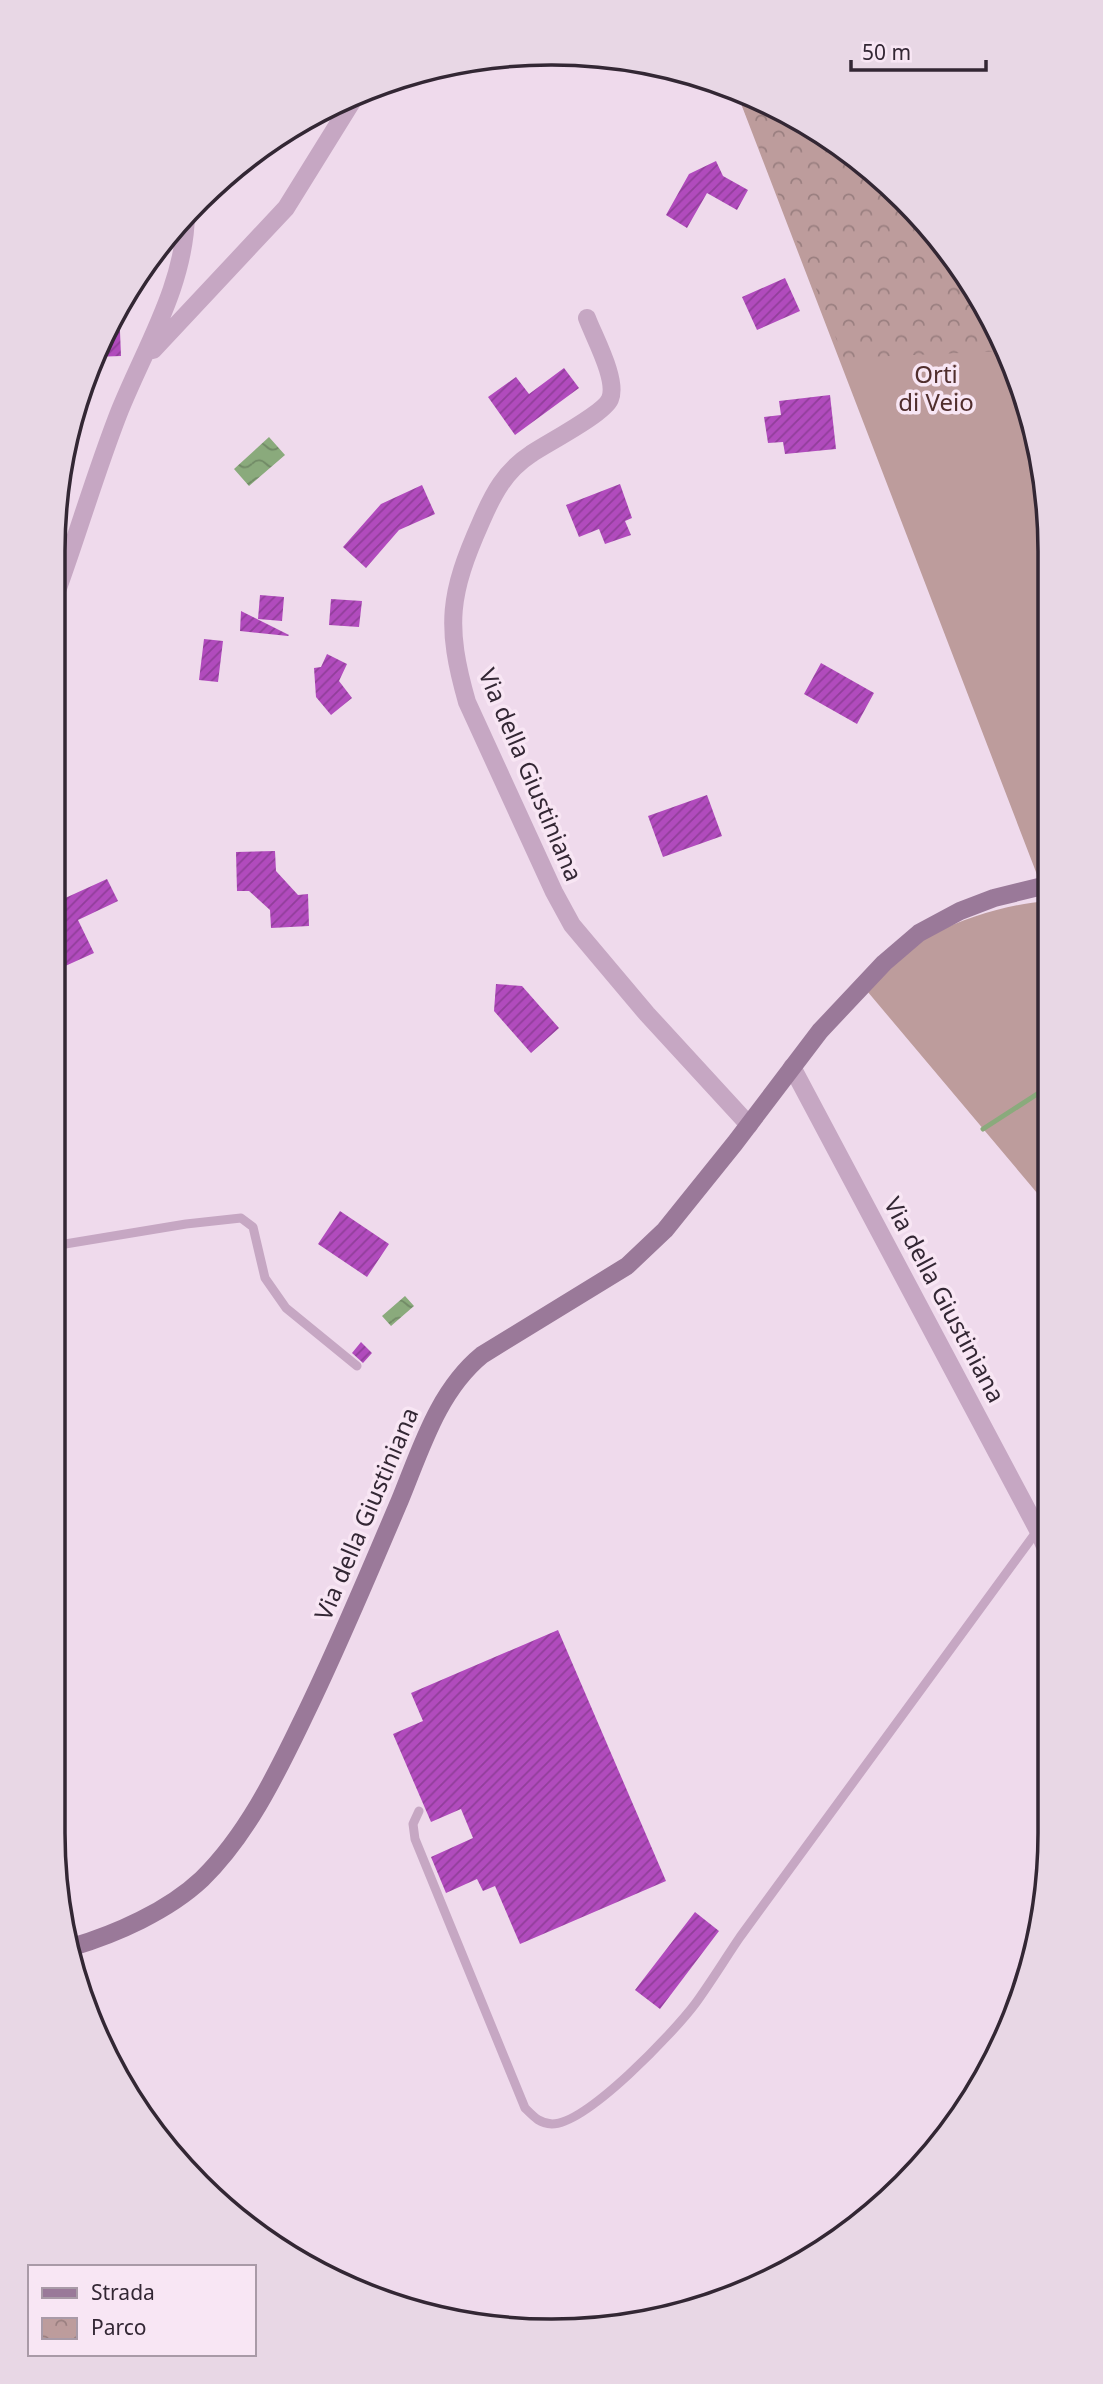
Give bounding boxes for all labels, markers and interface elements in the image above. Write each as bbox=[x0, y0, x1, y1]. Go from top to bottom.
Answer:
scale bar bbox=[851, 28, 986, 72]
text: 50 m bbox=[862, 38, 911, 66]
park label: Orti di Veio bbox=[898, 357, 974, 418]
street label: Via della Giustiniana bbox=[472, 663, 591, 886]
street label: Via della Giustiniana bbox=[877, 1191, 1013, 1408]
street label: Via della Giustiniana bbox=[306, 1402, 425, 1625]
legend bbox=[28, 2265, 256, 2356]
text: Strada bbox=[91, 2278, 155, 2306]
text: Parco bbox=[91, 2313, 147, 2341]

